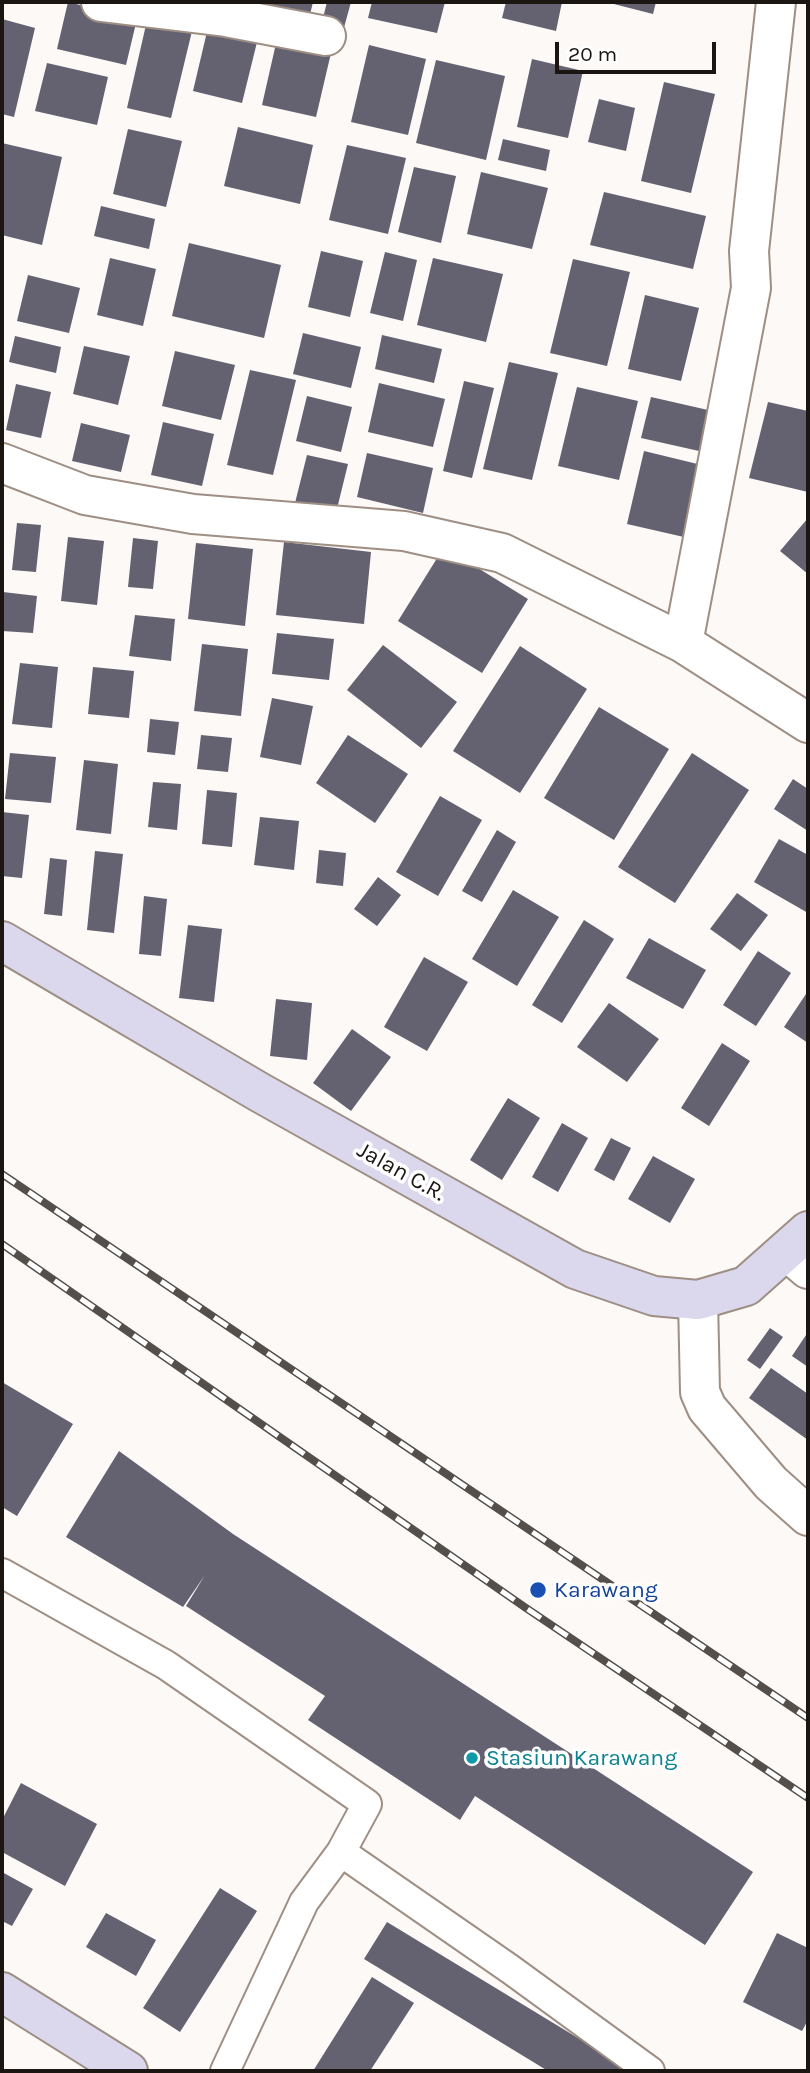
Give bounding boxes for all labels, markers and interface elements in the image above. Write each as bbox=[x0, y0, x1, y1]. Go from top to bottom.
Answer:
scale bar bbox=[558, 28, 719, 72]
text: 20 m bbox=[568, 42, 617, 66]
street label: Jalan C.R. bbox=[352, 1136, 450, 1208]
place label: Karawang bbox=[554, 1576, 658, 1604]
marker: Karawang bbox=[528, 1580, 548, 1600]
place label: Stasiun Karawang bbox=[486, 1744, 677, 1772]
marker: Stasiun Karawang bbox=[464, 1750, 480, 1766]

